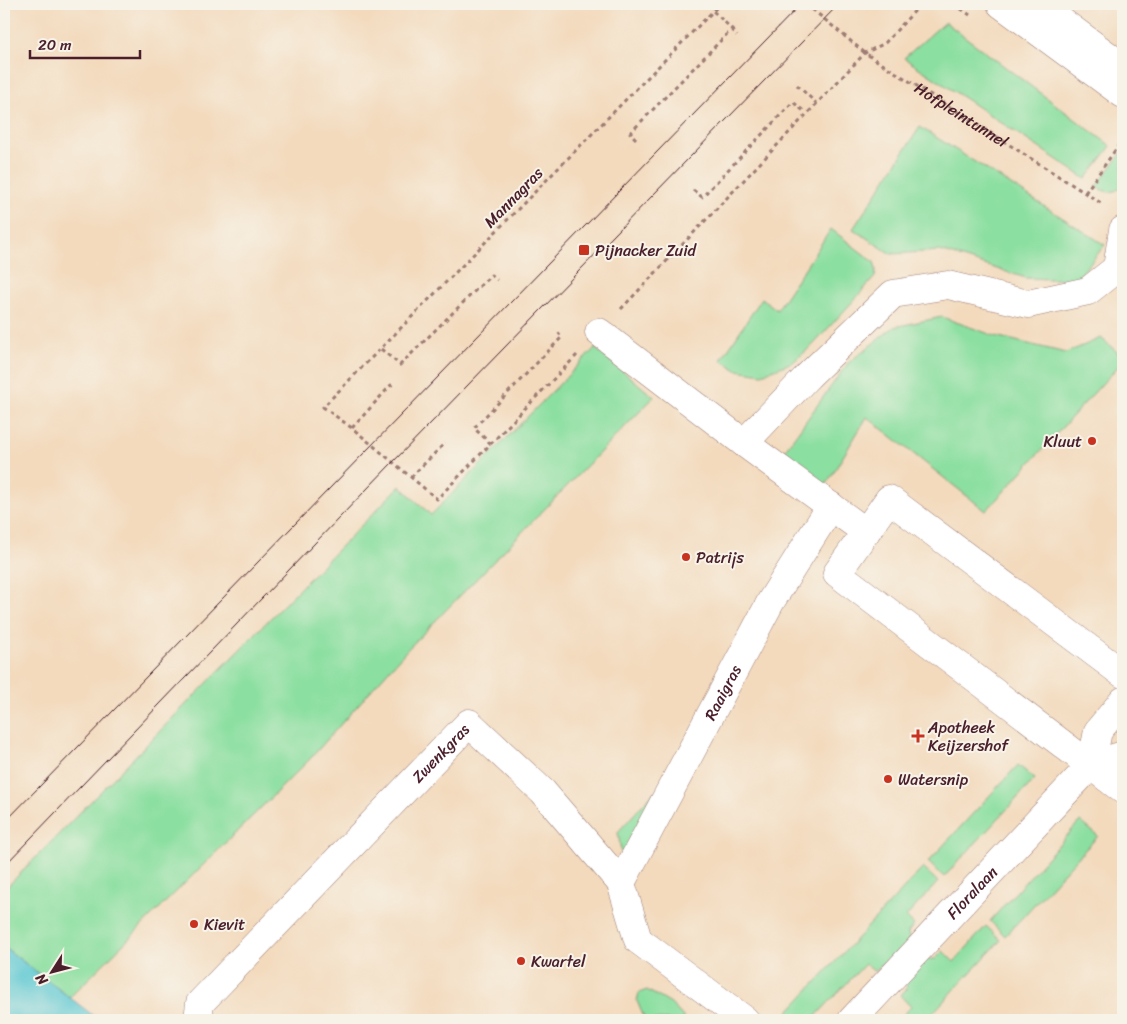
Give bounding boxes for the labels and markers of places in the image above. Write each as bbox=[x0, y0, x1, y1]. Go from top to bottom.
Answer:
place label: Pijnacker Zuid bbox=[595, 236, 698, 265]
marker: Pijnacker Zuid bbox=[577, 243, 591, 257]
place label: Kluut bbox=[1044, 427, 1082, 456]
marker: Kluut bbox=[1086, 435, 1098, 447]
place label: Patrijs bbox=[696, 543, 744, 572]
marker: Patrijs bbox=[680, 551, 692, 563]
place label: Apotheek Keijzershof bbox=[927, 713, 1010, 760]
marker: Apotheek Keijzershof bbox=[912, 730, 924, 742]
place label: Watersnip bbox=[898, 765, 969, 794]
marker: Watersnip bbox=[882, 773, 894, 785]
place label: Kievit bbox=[204, 910, 245, 939]
marker: Kievit bbox=[188, 918, 200, 930]
place label: Kwartel bbox=[531, 947, 586, 976]
marker: Kwartel bbox=[515, 955, 527, 967]

